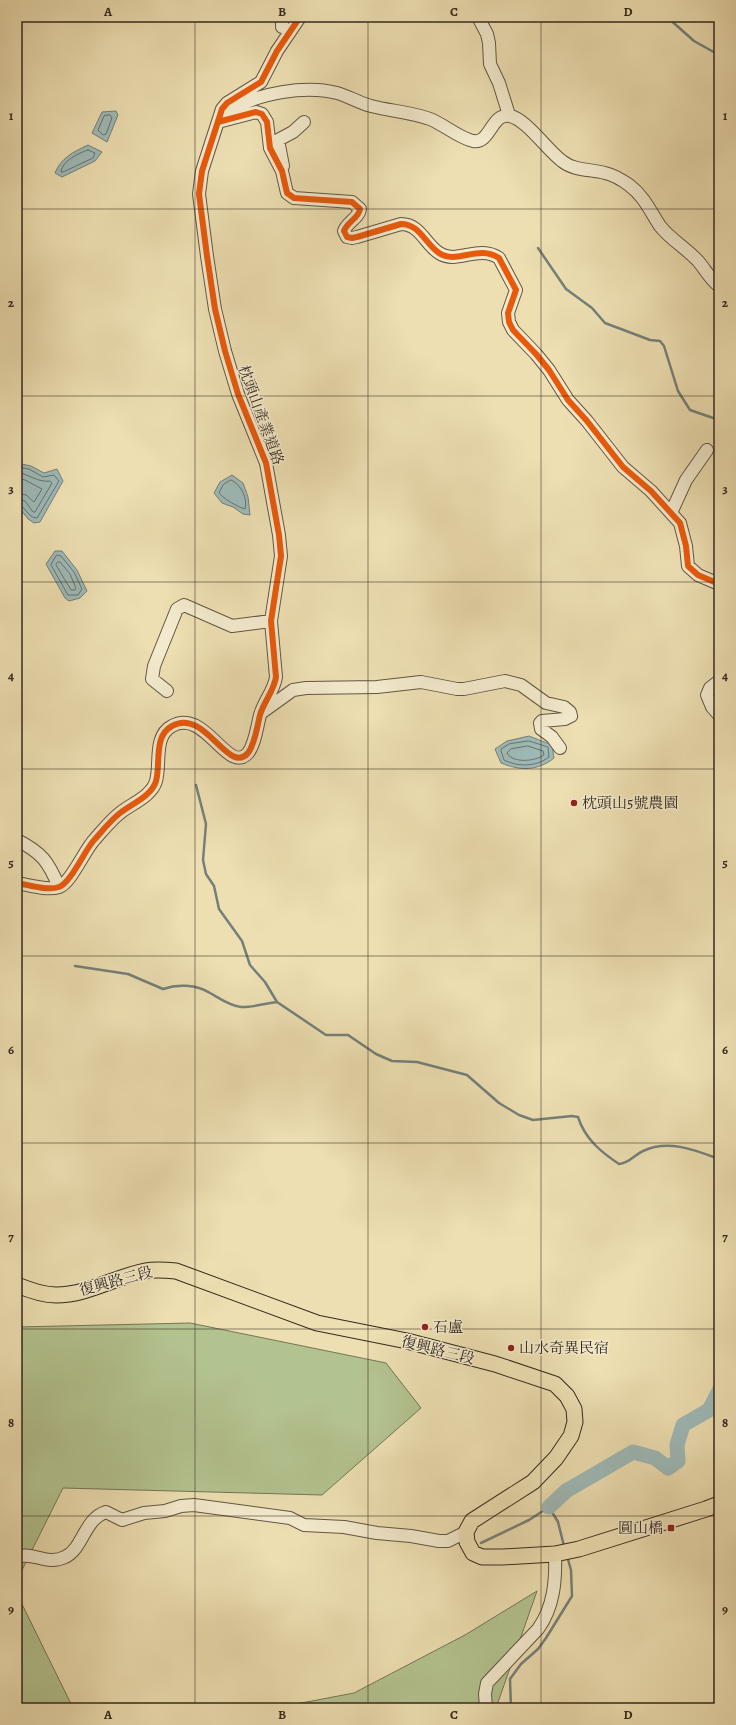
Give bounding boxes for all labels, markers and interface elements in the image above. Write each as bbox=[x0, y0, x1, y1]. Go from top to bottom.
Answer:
text: A bbox=[103, 3, 113, 20]
text: B bbox=[278, 3, 286, 20]
text: C bbox=[450, 3, 458, 20]
text: D bbox=[623, 3, 633, 20]
text: 1 bbox=[9, 107, 14, 124]
text: 1 bbox=[723, 107, 728, 124]
text: 2 bbox=[8, 294, 15, 311]
text: 2 bbox=[722, 294, 729, 311]
street label: 枕頭山產業道路 bbox=[234, 362, 288, 468]
text: 3 bbox=[8, 480, 14, 497]
text: 3 bbox=[722, 480, 728, 497]
text: 4 bbox=[8, 667, 14, 684]
text: 4 bbox=[722, 667, 728, 684]
place label: 枕頭山5號農園 bbox=[582, 793, 678, 813]
marker: 枕頭山5號農園 bbox=[569, 798, 579, 808]
text: 5 bbox=[8, 854, 14, 871]
text: 5 bbox=[722, 854, 728, 871]
text: 6 bbox=[8, 1041, 14, 1058]
text: 6 bbox=[722, 1041, 728, 1058]
text: 7 bbox=[8, 1228, 14, 1245]
text: 7 bbox=[722, 1228, 728, 1245]
street label: 復興路三段 bbox=[77, 1262, 155, 1300]
place label: 石盧 bbox=[433, 1317, 463, 1337]
marker: 石盧 bbox=[420, 1322, 430, 1332]
street label: 復興路三段 bbox=[399, 1331, 477, 1369]
place label: 山水奇異民宿 bbox=[519, 1338, 609, 1358]
marker: 山水奇異民宿 bbox=[506, 1343, 516, 1353]
text: 8 bbox=[8, 1414, 14, 1431]
text: 8 bbox=[722, 1414, 728, 1431]
place label: 圓山橋 bbox=[618, 1518, 663, 1538]
marker: 圓山橋 bbox=[666, 1523, 676, 1533]
text: 9 bbox=[8, 1601, 14, 1618]
text: 9 bbox=[722, 1601, 728, 1618]
text: A bbox=[103, 1706, 113, 1723]
text: B bbox=[278, 1706, 286, 1723]
text: C bbox=[450, 1706, 458, 1723]
text: D bbox=[623, 1706, 633, 1723]

